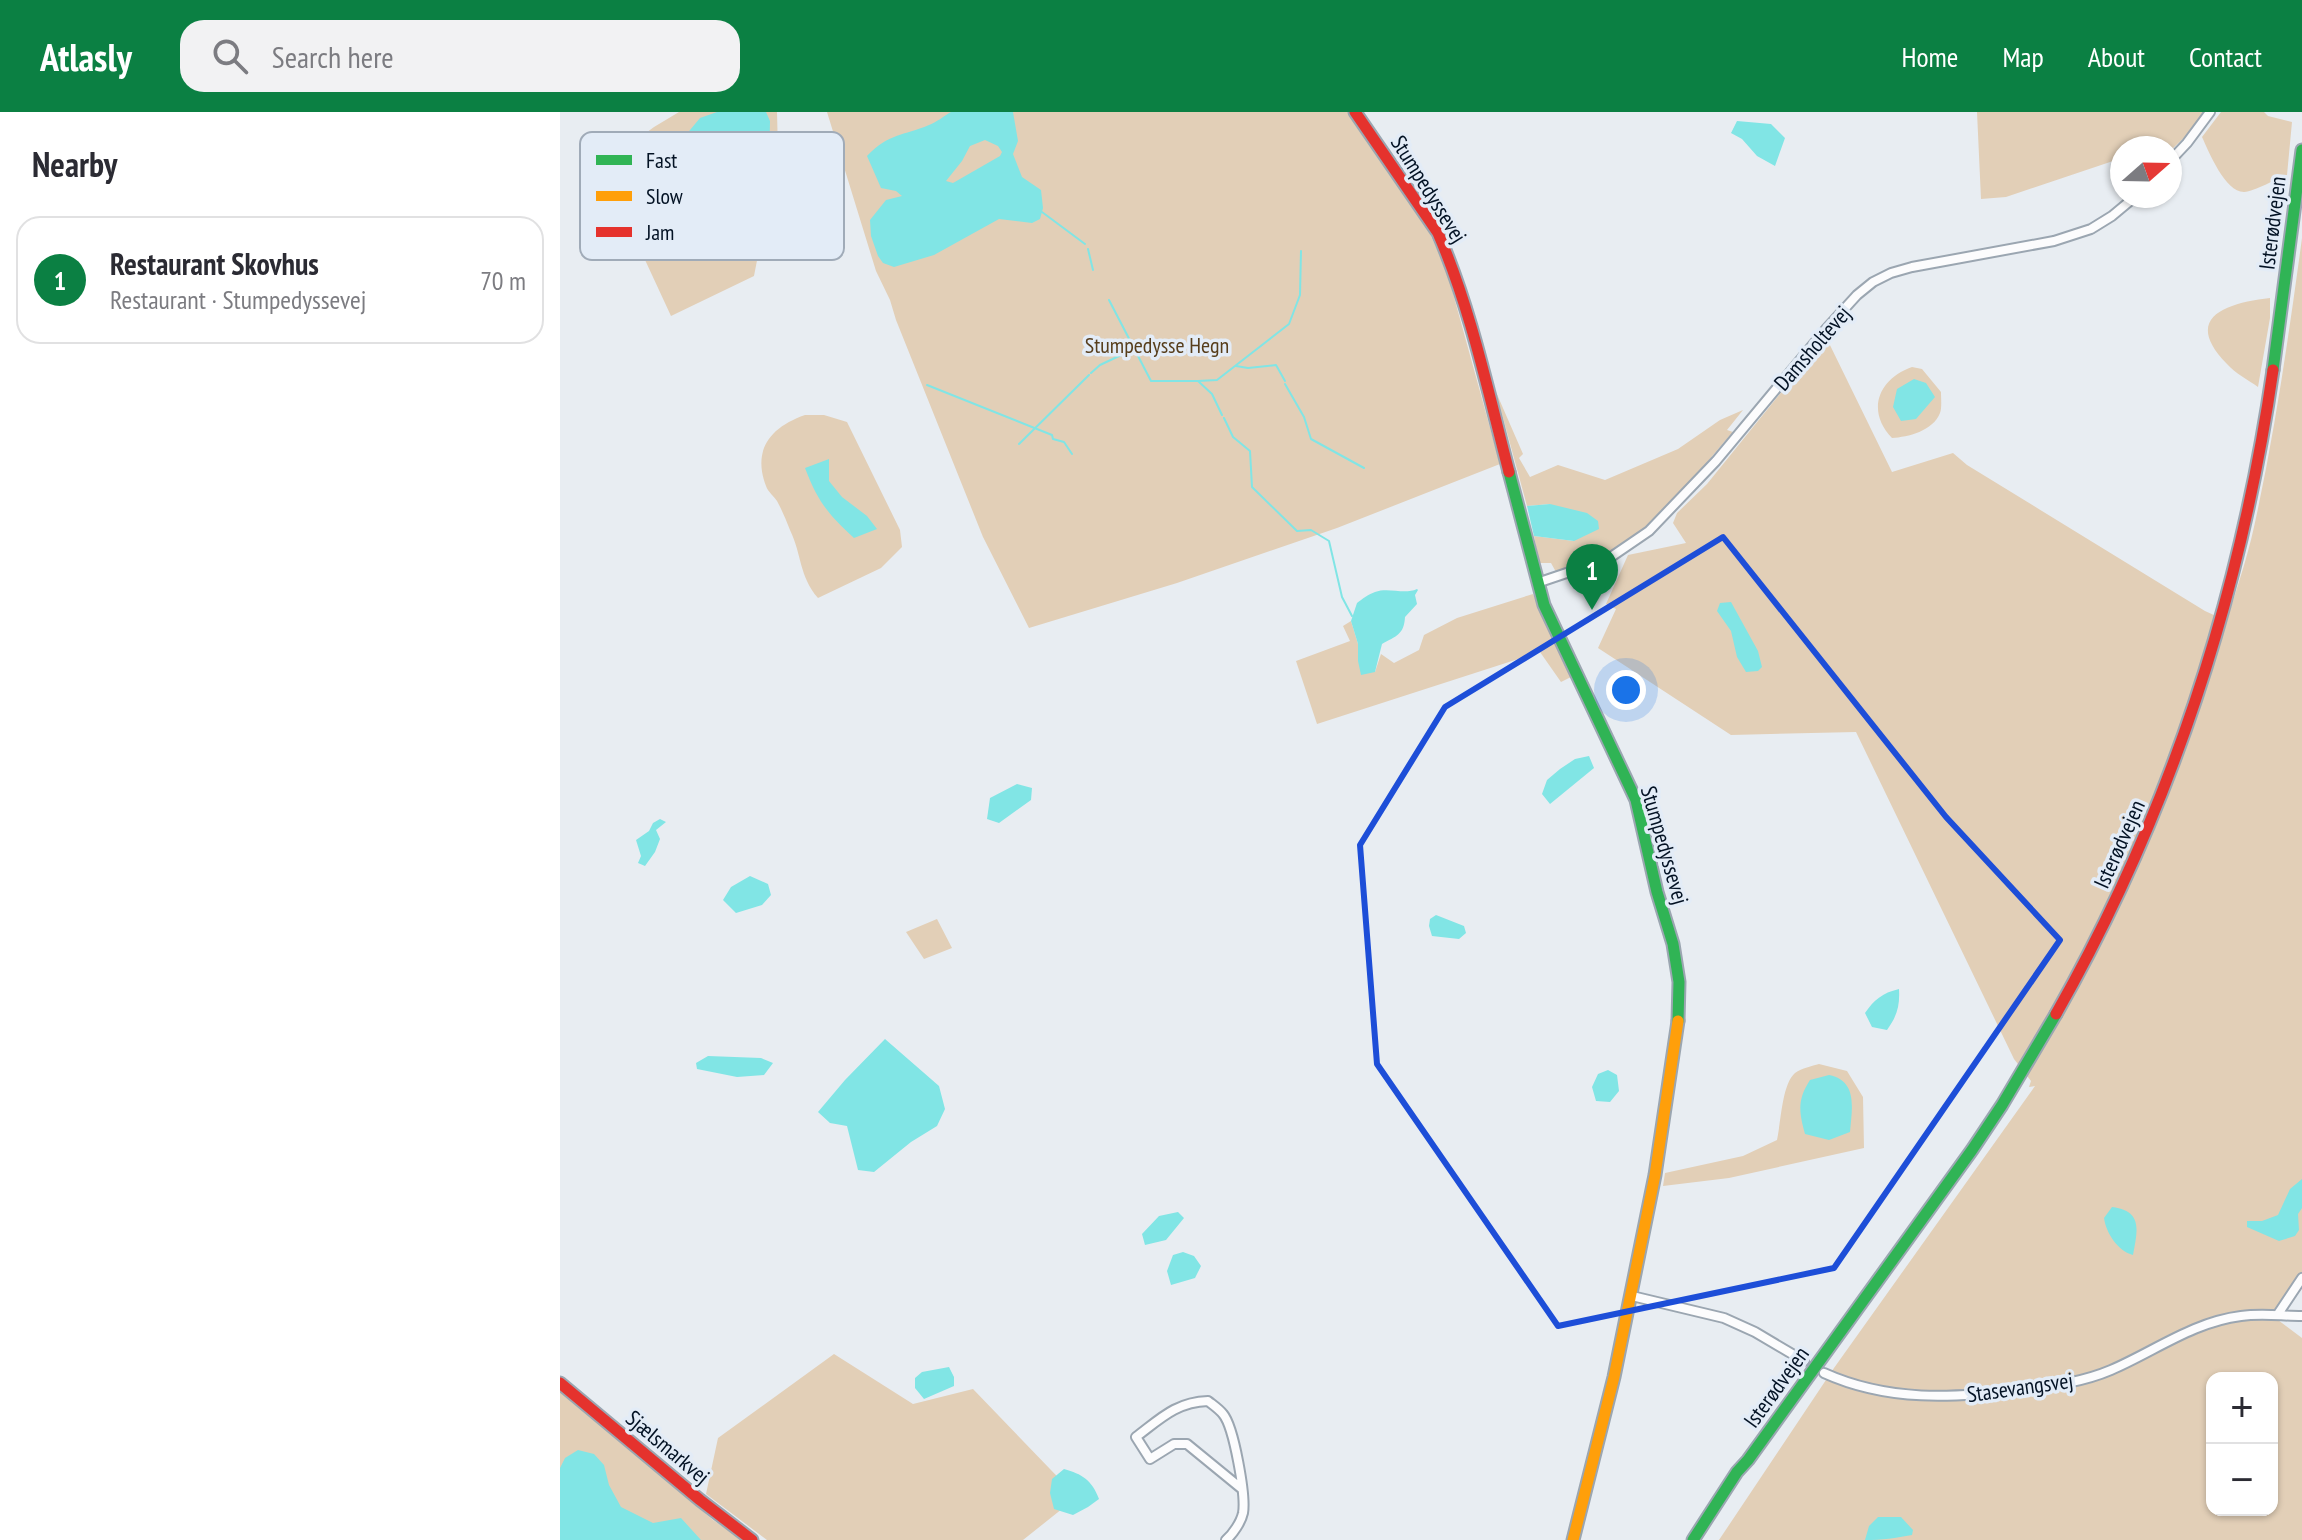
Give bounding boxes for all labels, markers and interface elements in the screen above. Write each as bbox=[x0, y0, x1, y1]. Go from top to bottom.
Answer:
search box bbox=[180, 20, 740, 92]
text: Atlasly bbox=[40, 32, 132, 81]
icon: search bbox=[208, 34, 252, 78]
text: Search here bbox=[272, 37, 394, 76]
text: Home bbox=[1902, 38, 1958, 75]
text: Map bbox=[2002, 38, 2044, 75]
text: About bbox=[2088, 38, 2145, 75]
text: Contact bbox=[2189, 38, 2262, 75]
street label: Stumpedyssevej bbox=[1385, 130, 1473, 248]
legend bbox=[580, 132, 844, 260]
north arrow bbox=[2110, 136, 2182, 208]
text: Nearby bbox=[32, 142, 117, 186]
text: Fast bbox=[646, 146, 677, 174]
street label: Isterødvejen bbox=[2252, 175, 2292, 271]
text: Slow bbox=[646, 182, 683, 210]
text: Jam bbox=[645, 218, 674, 246]
text: Restaurant Skovhus bbox=[110, 244, 319, 283]
text: 1 bbox=[54, 264, 66, 297]
text: 70 m bbox=[480, 264, 526, 297]
text: Restaurant · Stumpedyssevej bbox=[110, 283, 366, 316]
street label: Damsholtevej bbox=[1768, 300, 1856, 396]
park label: Stumpedysse Hegn bbox=[1085, 331, 1229, 359]
pin: 1 bbox=[1566, 544, 1618, 610]
your location bbox=[1606, 670, 1646, 710]
street label: Stumpedyssevej bbox=[1635, 783, 1695, 907]
street label: Isterødvejen bbox=[2087, 795, 2151, 893]
street label: Isterødvejen bbox=[1737, 1341, 1815, 1433]
street label: Stasevangsvej bbox=[1965, 1366, 2075, 1408]
map controls bbox=[2206, 1372, 2278, 1516]
button: + bbox=[2206, 1372, 2278, 1444]
street label: Sjælsmarkvej bbox=[620, 1404, 716, 1490]
button: − bbox=[2206, 1444, 2278, 1516]

